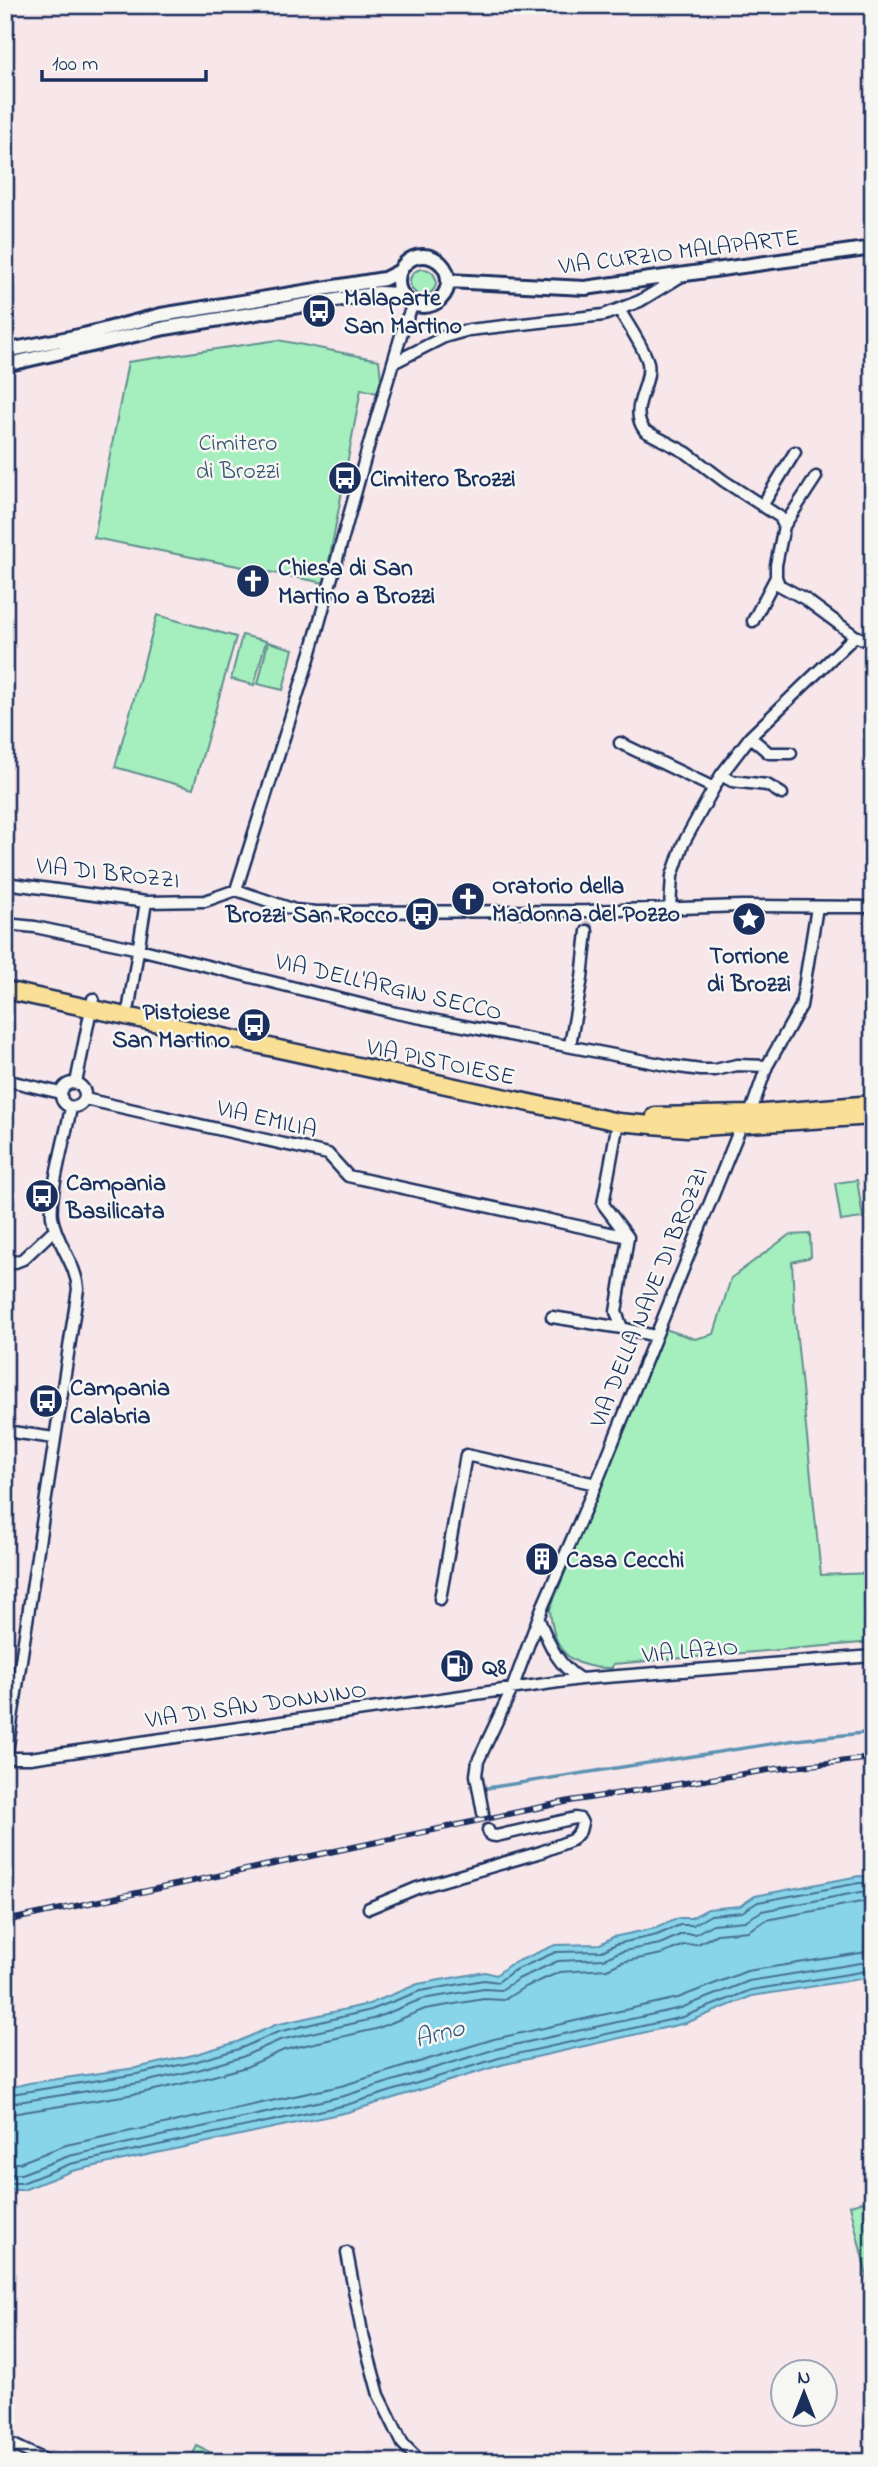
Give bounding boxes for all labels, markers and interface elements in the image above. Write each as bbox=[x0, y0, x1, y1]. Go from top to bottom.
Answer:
scale bar bbox=[42, 38, 206, 82]
text: 100 m bbox=[52, 50, 98, 80]
street label: VIA CURZIO MALAPARTE bbox=[556, 221, 802, 286]
place label: Malaparte San Martino bbox=[344, 282, 462, 345]
bus stop icon: Malaparte San Martino bbox=[300, 292, 338, 330]
park label: Cimitero di Brozzi bbox=[196, 427, 280, 490]
bus stop icon: Cimitero Brozzi bbox=[326, 459, 364, 497]
place label: Cimitero Brozzi bbox=[370, 463, 516, 498]
place label: Chiesa di San Martino a Brozzi bbox=[278, 552, 435, 615]
church icon: Chiesa di San Martino a Brozzi bbox=[234, 562, 272, 600]
street label: VIA DI BROZZI bbox=[33, 849, 181, 899]
place label: Oratorio della Madonna del Pozzo bbox=[492, 870, 680, 933]
church icon: Oratorio della Madonna del Pozzo bbox=[449, 880, 487, 918]
bus stop icon: Brozzi San Rocco bbox=[403, 895, 441, 933]
place label: Brozzi San Rocco bbox=[225, 899, 398, 934]
place icon: Torrione di Brozzi bbox=[730, 900, 768, 938]
place label: Torrione di Brozzi bbox=[707, 940, 791, 1003]
street label: VIA DELL'ARGIN SECCO bbox=[271, 945, 505, 1032]
place label: Pistoiese San Martino bbox=[112, 996, 231, 1059]
bus stop icon: Pistoiese San Martino bbox=[235, 1006, 273, 1044]
street label: VIA PISTOIESE bbox=[362, 1030, 518, 1096]
street label: VIA EMILIA bbox=[212, 1092, 320, 1149]
street label: VIA DELLA NAVE DI BROZZI bbox=[582, 1163, 719, 1434]
place label: Campania Basilicata bbox=[65, 1167, 166, 1230]
bus stop icon: Campania Basilicata bbox=[23, 1177, 61, 1215]
place label: Campania Calabria bbox=[70, 1372, 170, 1435]
bus stop icon: Campania Calabria bbox=[27, 1382, 65, 1420]
building icon: Casa Cecchi bbox=[523, 1540, 561, 1578]
place label: Casa Cecchi bbox=[566, 1544, 684, 1579]
street label: VIA LAZIO bbox=[640, 1631, 740, 1674]
fuel station icon: Q8 bbox=[438, 1647, 476, 1685]
place label: Q8 bbox=[482, 1651, 506, 1686]
street label: VIA DI SAN DONNINO bbox=[143, 1674, 369, 1739]
water label: Arno bbox=[411, 2010, 470, 2060]
north arrow bbox=[770, 2358, 840, 2428]
text: N bbox=[798, 2365, 811, 2392]

